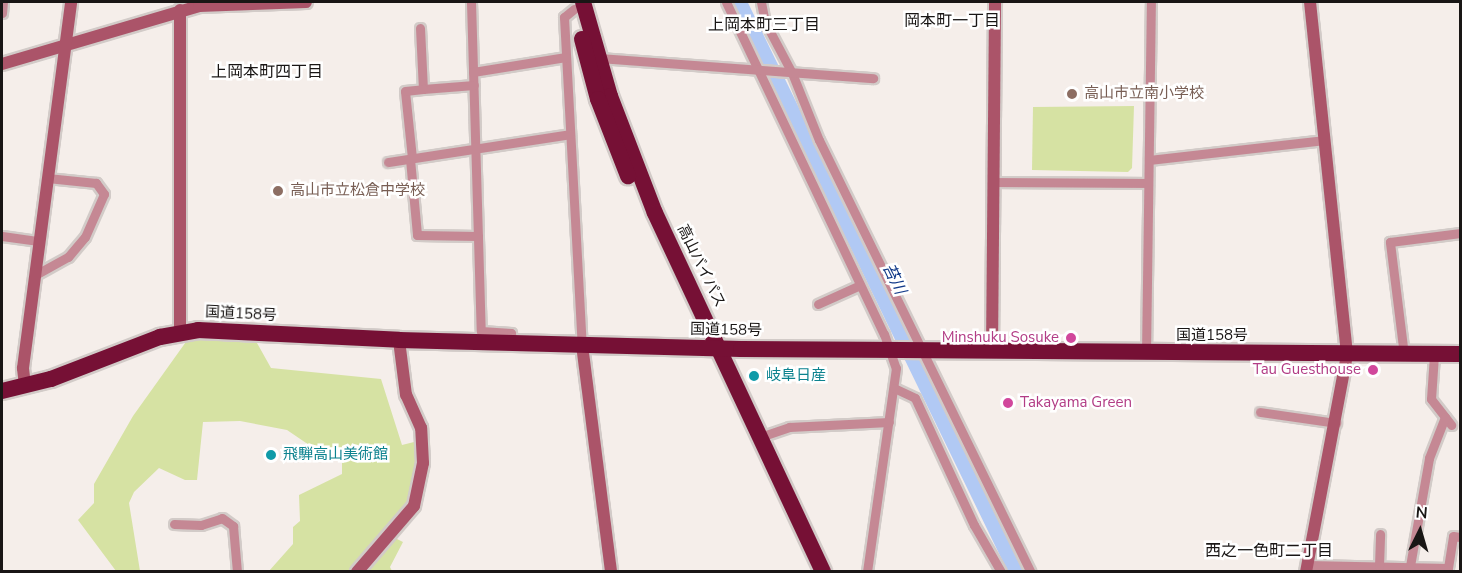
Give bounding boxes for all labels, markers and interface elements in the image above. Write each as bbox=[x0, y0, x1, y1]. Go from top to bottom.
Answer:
district label: 岡本町一丁目 bbox=[904, 11, 1000, 31]
district label: 上岡本町三丁目 bbox=[708, 15, 820, 35]
district label: 上岡本町四丁目 bbox=[211, 62, 323, 82]
place label: 高山市立南小学校 bbox=[1084, 85, 1204, 103]
marker: 高山市立南小学校 bbox=[1065, 87, 1079, 101]
place label: 高山市立松倉中学校 bbox=[290, 182, 425, 200]
marker: 高山市立松倉中学校 bbox=[271, 184, 285, 198]
street label: 高山バイパス bbox=[673, 222, 729, 310]
water label: 苔川 bbox=[878, 260, 910, 298]
street label: 国道158号 bbox=[205, 303, 277, 325]
street label: 国道158号 bbox=[690, 320, 762, 340]
street label: 国道158号 bbox=[1176, 327, 1248, 345]
place label: Minshuku Sosuke bbox=[942, 329, 1059, 347]
marker: Minshuku Sosuke bbox=[1064, 331, 1078, 345]
place label: Tau Guesthouse bbox=[1253, 361, 1361, 379]
marker: Tau Guesthouse bbox=[1366, 363, 1380, 377]
place label: 岐阜日産 bbox=[766, 367, 826, 385]
marker: 岐阜日産 bbox=[747, 369, 761, 383]
place label: Takayama Green bbox=[1020, 394, 1132, 412]
marker: Takayama Green bbox=[1001, 396, 1015, 410]
place label: 飛騨高山美術館 bbox=[283, 446, 388, 464]
marker: 飛騨高山美術館 bbox=[264, 448, 278, 462]
north arrow bbox=[1390, 501, 1450, 561]
text: N bbox=[1415, 502, 1428, 525]
district label: 西之一色町二丁目 bbox=[1205, 541, 1333, 561]

